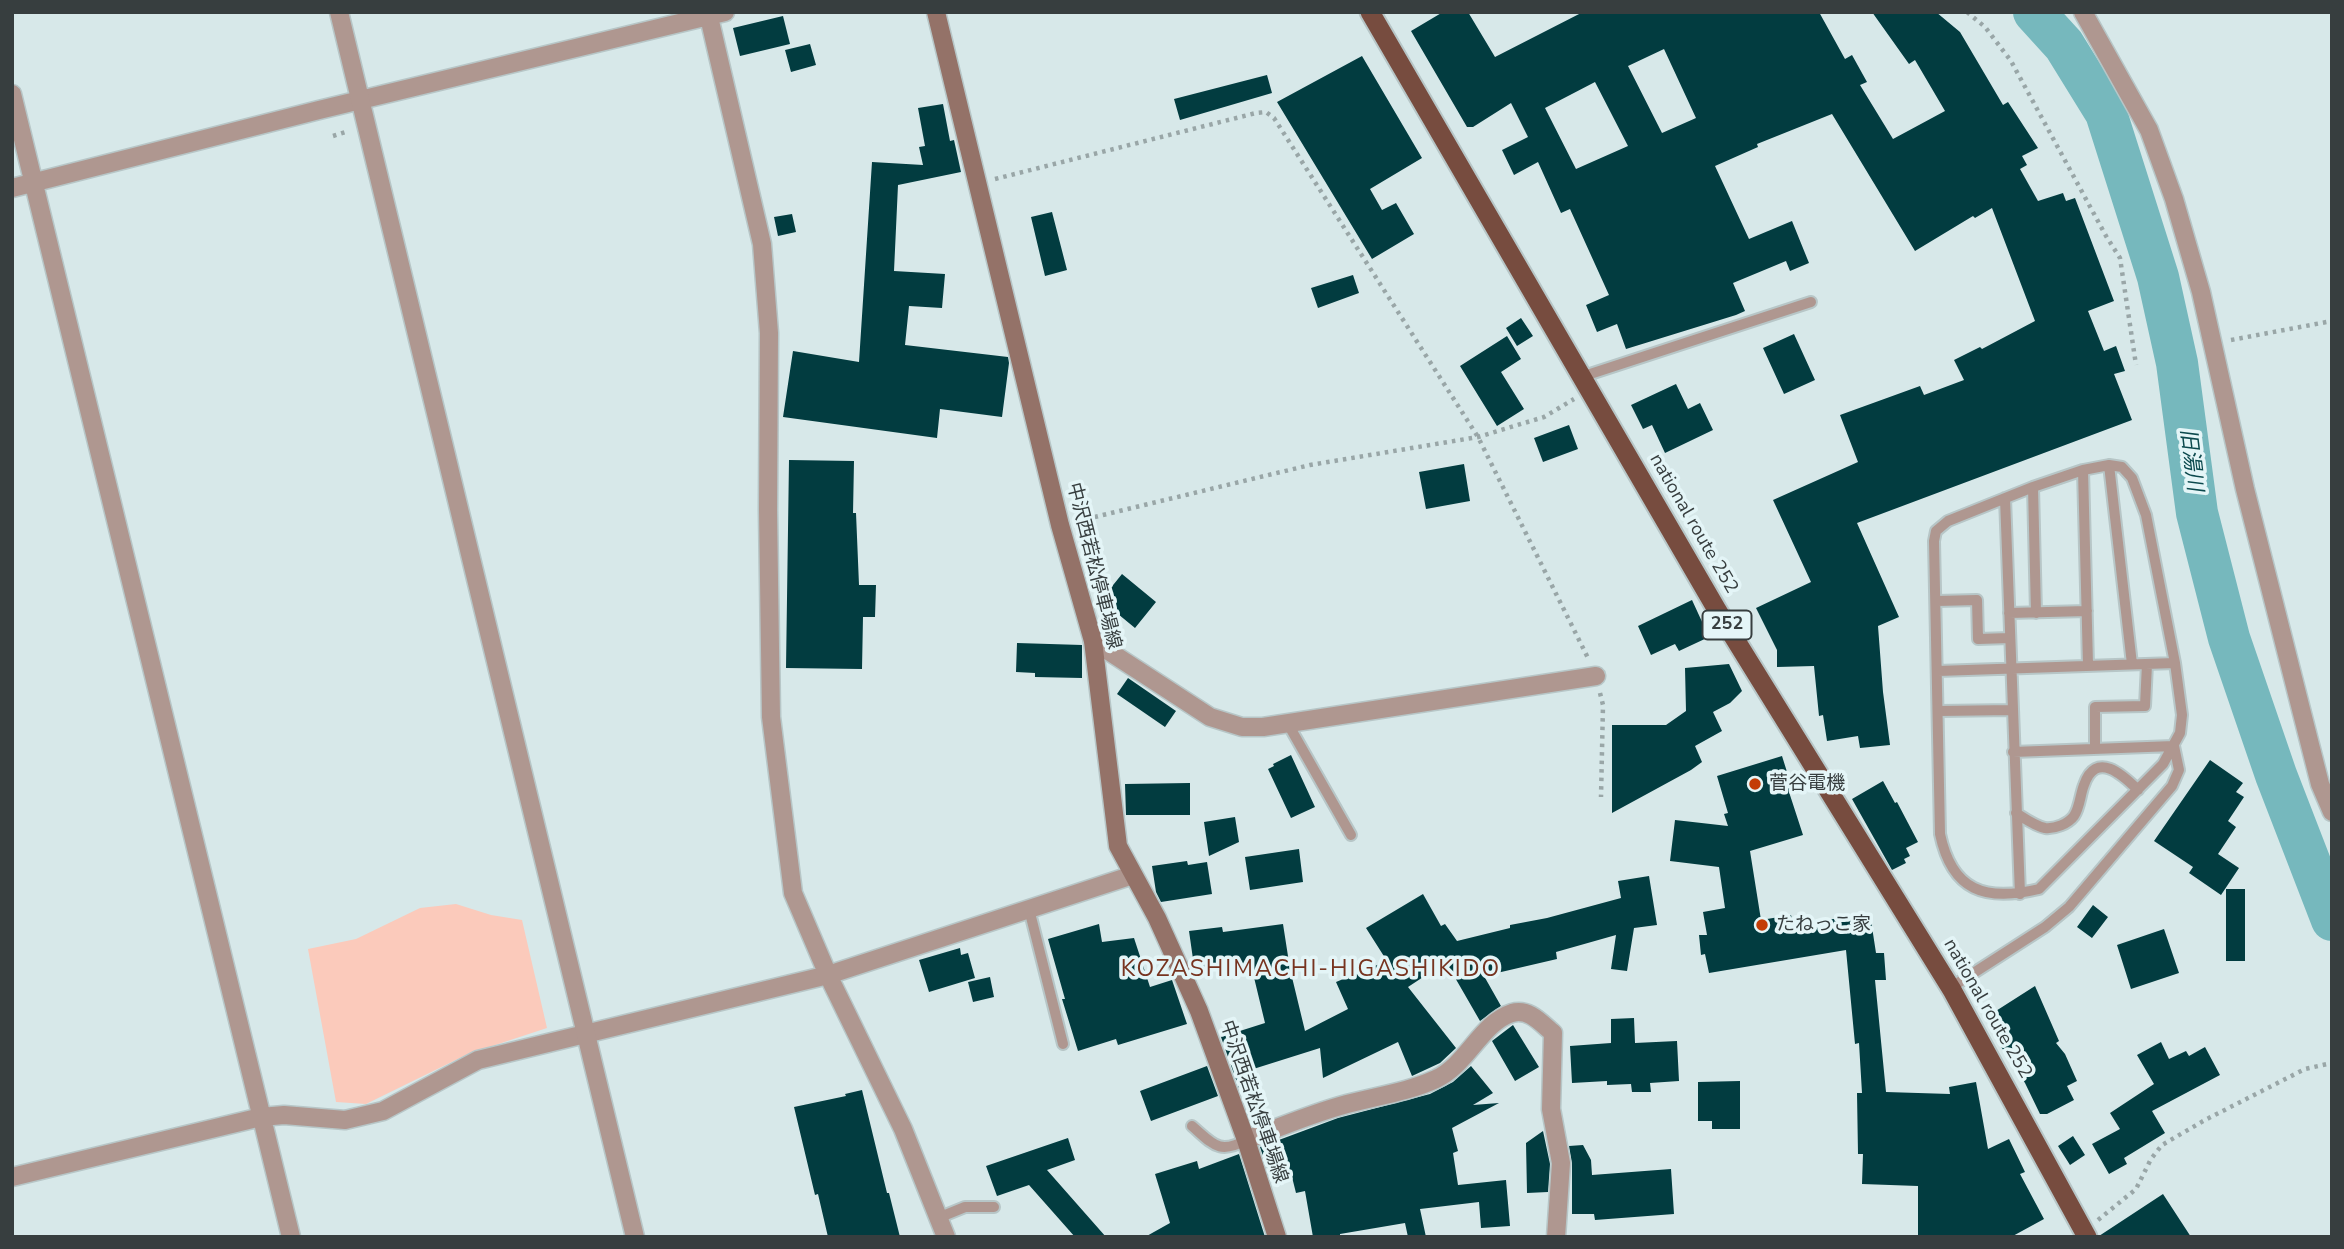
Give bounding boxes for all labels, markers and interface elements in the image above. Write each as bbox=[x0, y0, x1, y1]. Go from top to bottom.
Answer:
water label: 旧湯川 bbox=[2174, 427, 2206, 493]
street label: national route 252 bbox=[1644, 450, 1742, 598]
street label: 中沢西若松停車場線 bbox=[1061, 480, 1125, 652]
road number: 252 bbox=[1702, 610, 1752, 640]
place label: 菅谷電機 bbox=[1769, 773, 1845, 795]
marker: 菅谷電機 bbox=[1747, 776, 1763, 792]
place label: たねっこ家 bbox=[1776, 914, 1871, 936]
marker: たねっこ家 bbox=[1754, 917, 1770, 933]
street label: national route 252 bbox=[1938, 935, 2036, 1083]
district label: KOZASHIMACHI-HIGASHIKIDO bbox=[1124, 956, 1498, 984]
street label: 中沢西若松停車場線 bbox=[1214, 1017, 1292, 1187]

